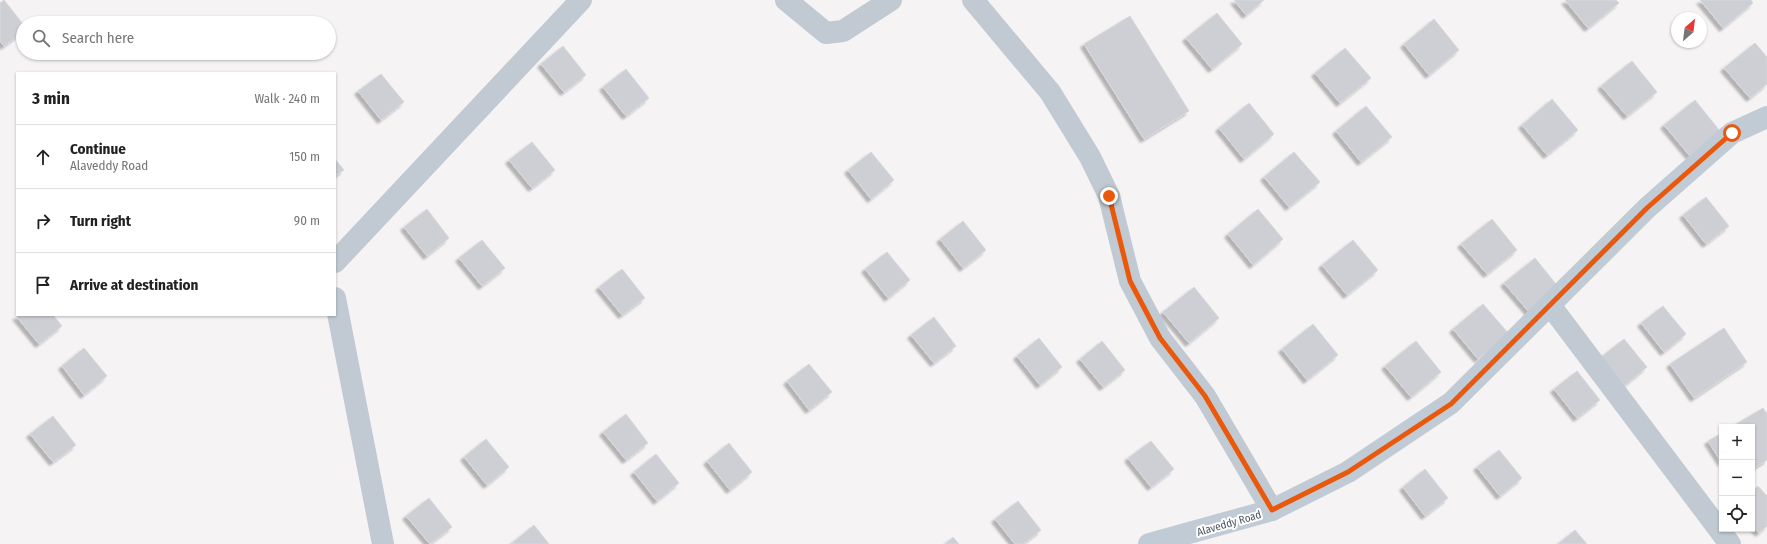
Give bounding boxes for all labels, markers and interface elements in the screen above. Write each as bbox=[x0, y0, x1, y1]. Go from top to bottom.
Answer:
north arrow bbox=[1671, 12, 1707, 48]
search box bbox=[16, 16, 336, 60]
icon: search bbox=[30, 27, 52, 49]
text: Search here bbox=[62, 29, 134, 47]
text: 3 min bbox=[32, 88, 70, 109]
text: Walk · 240 m bbox=[254, 91, 320, 106]
route start bbox=[1723, 124, 1741, 142]
text: Continue bbox=[70, 140, 126, 158]
icon: ahead bbox=[32, 146, 54, 168]
text: 150 m bbox=[289, 149, 320, 164]
text: Alaveddy Road bbox=[70, 158, 148, 173]
route end bbox=[1100, 187, 1118, 205]
icon: right bbox=[32, 210, 54, 232]
text: Turn right bbox=[70, 212, 131, 230]
text: 90 m bbox=[294, 213, 320, 228]
icon: arrive bbox=[32, 274, 54, 296]
text: Arrive at destination bbox=[70, 276, 198, 294]
map controls bbox=[1719, 424, 1755, 532]
button: + bbox=[1719, 424, 1755, 460]
button: − bbox=[1719, 460, 1755, 496]
button: locate bbox=[1719, 496, 1755, 532]
street label: Alaveddy Road bbox=[1196, 508, 1263, 539]

